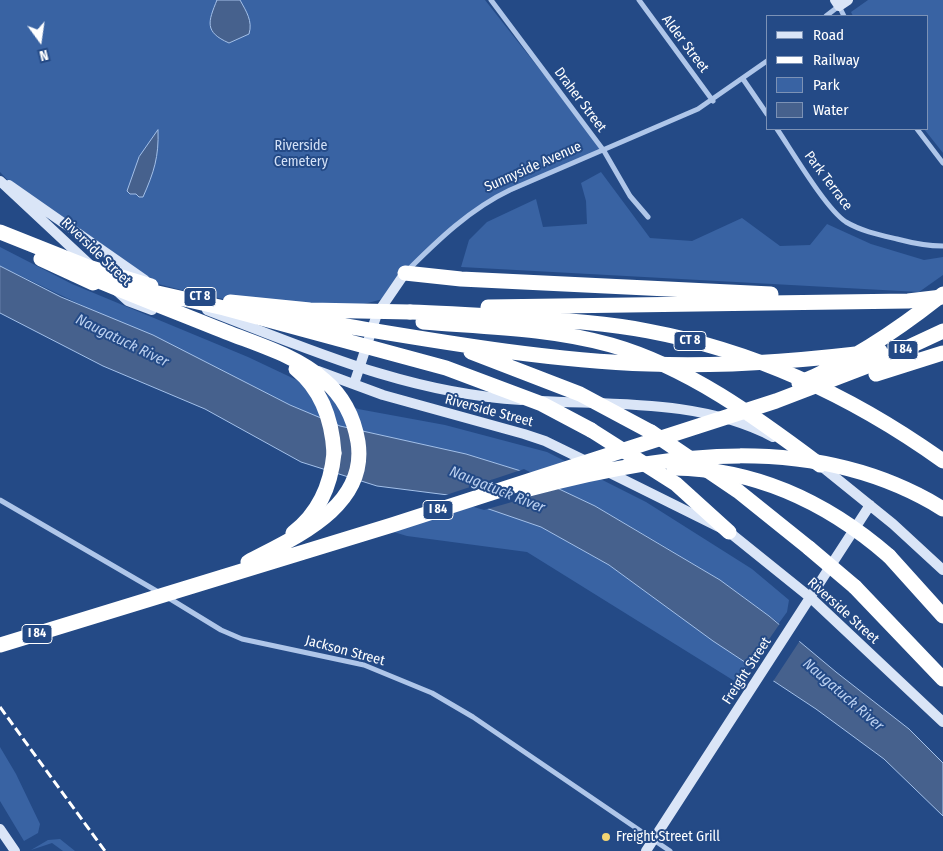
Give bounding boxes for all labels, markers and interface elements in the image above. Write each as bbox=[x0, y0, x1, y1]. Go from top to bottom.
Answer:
street label: Alder Street bbox=[658, 12, 712, 76]
north arrow bbox=[15, 15, 65, 65]
legend bbox=[766, 15, 928, 130]
text: Road bbox=[813, 26, 844, 44]
text: N bbox=[38, 46, 50, 64]
text: Railway bbox=[813, 51, 860, 69]
street label: Draher Street bbox=[550, 64, 610, 136]
text: Park bbox=[813, 76, 840, 94]
text: Water bbox=[813, 101, 848, 119]
park label: Riverside Cemetery bbox=[274, 138, 328, 170]
street label: Sunnyside Avenue bbox=[482, 138, 584, 196]
street label: Park Terrace bbox=[800, 148, 856, 214]
street label: Riverside Street bbox=[58, 214, 134, 290]
road number: CT 8 bbox=[184, 288, 216, 306]
water label: Naugatuck River bbox=[73, 311, 171, 371]
road number: CT 8 bbox=[674, 332, 706, 351]
road number: I 84 bbox=[888, 340, 918, 360]
street label: Riverside Street bbox=[443, 391, 535, 431]
water label: Naugatuck River bbox=[447, 463, 547, 517]
road number: I 84 bbox=[423, 500, 453, 520]
street label: Riverside Street bbox=[804, 574, 882, 648]
road number: I 84 bbox=[22, 624, 52, 644]
street label: Jackson Street bbox=[303, 632, 387, 670]
street label: Freight Street bbox=[719, 634, 775, 708]
water label: Naugatuck River bbox=[799, 655, 887, 735]
place label: Freight Street Grill bbox=[616, 829, 720, 845]
marker: Freight Street Grill bbox=[600, 831, 612, 843]

